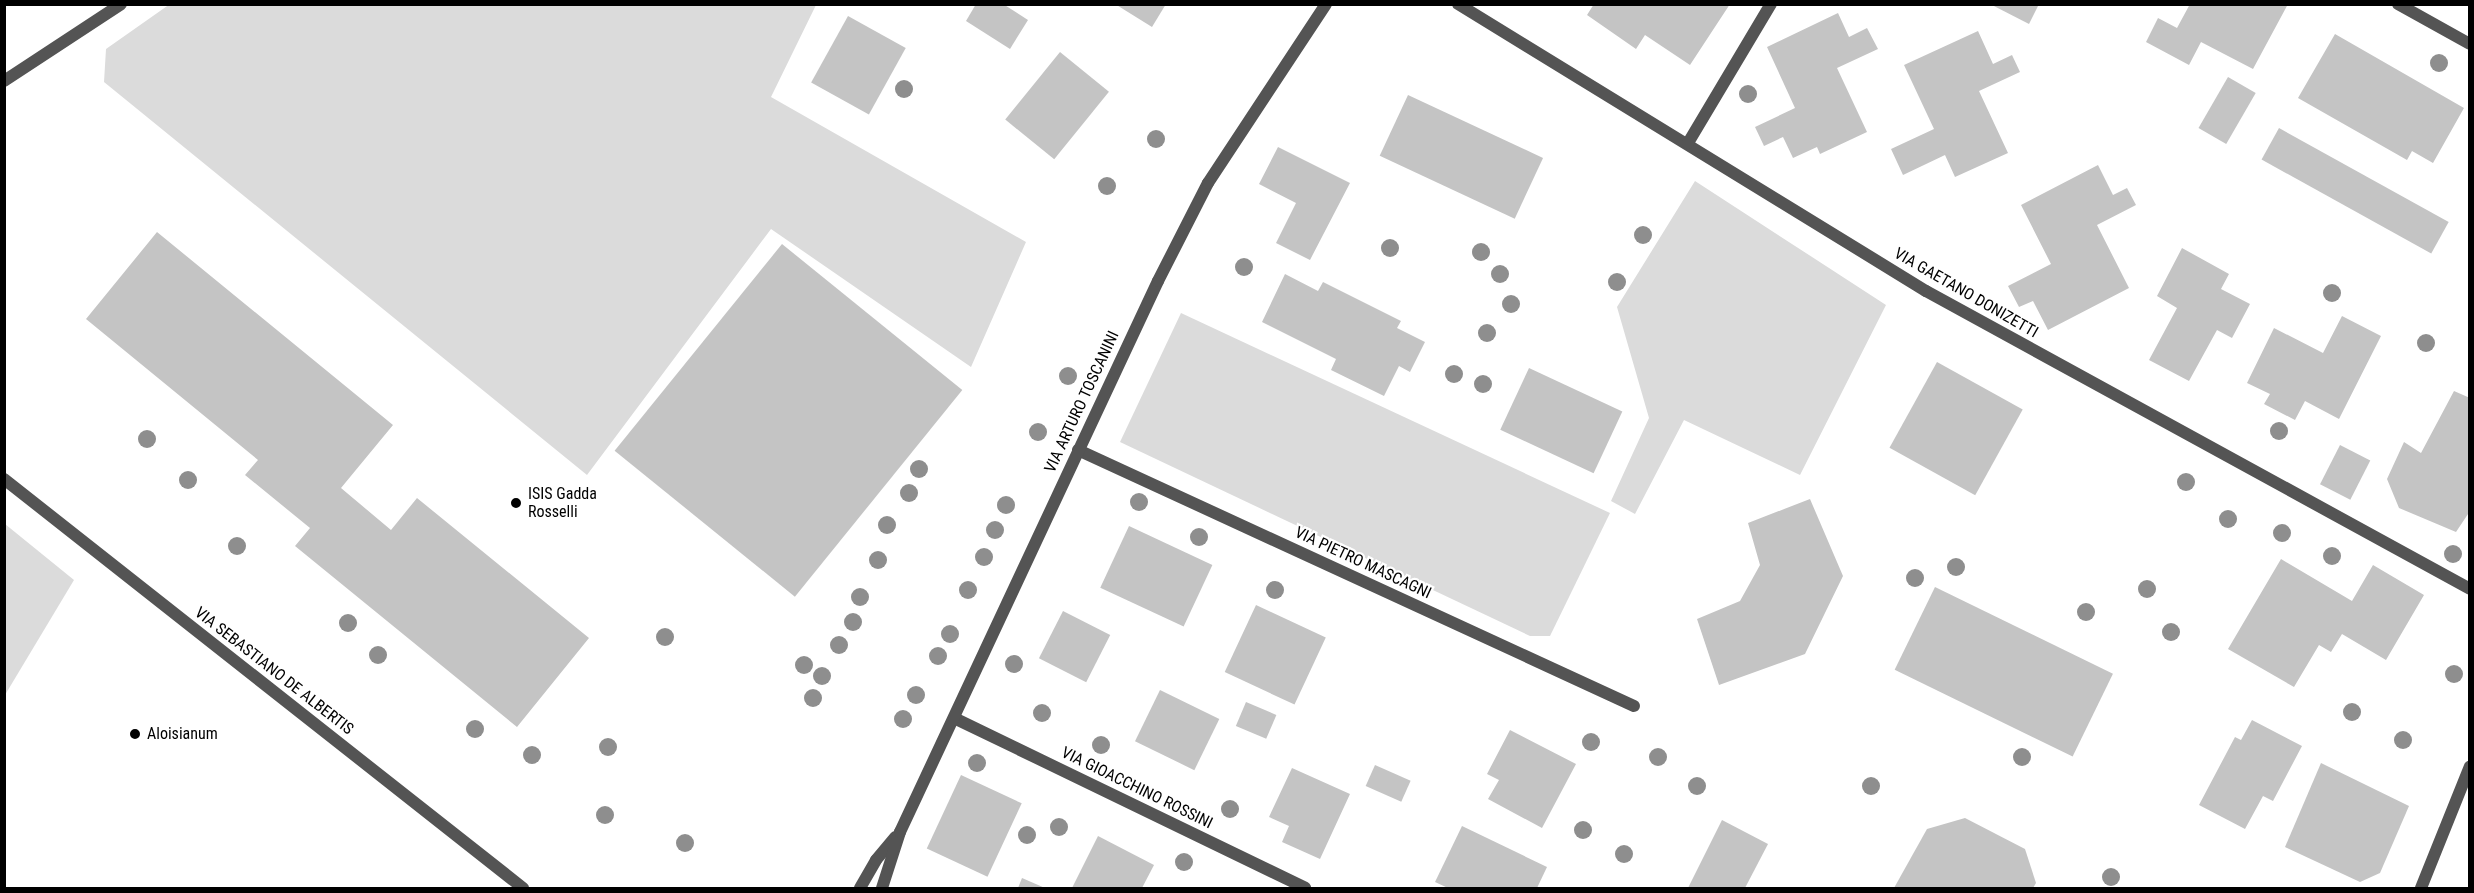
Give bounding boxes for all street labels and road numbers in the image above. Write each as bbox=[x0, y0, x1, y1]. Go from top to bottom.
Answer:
street label: VIA GAETANO DONIZETTI bbox=[1891, 244, 2041, 342]
street label: VIA ARTURO TOSCANINI bbox=[1041, 328, 1123, 476]
street label: VIA PIETRO MASCAGNI bbox=[1292, 523, 1434, 603]
street label: VIA SEBASTIANO DE ALBERTIS bbox=[191, 603, 357, 739]
street label: VIA GIOACCHINO ROSSINI bbox=[1058, 743, 1216, 833]

